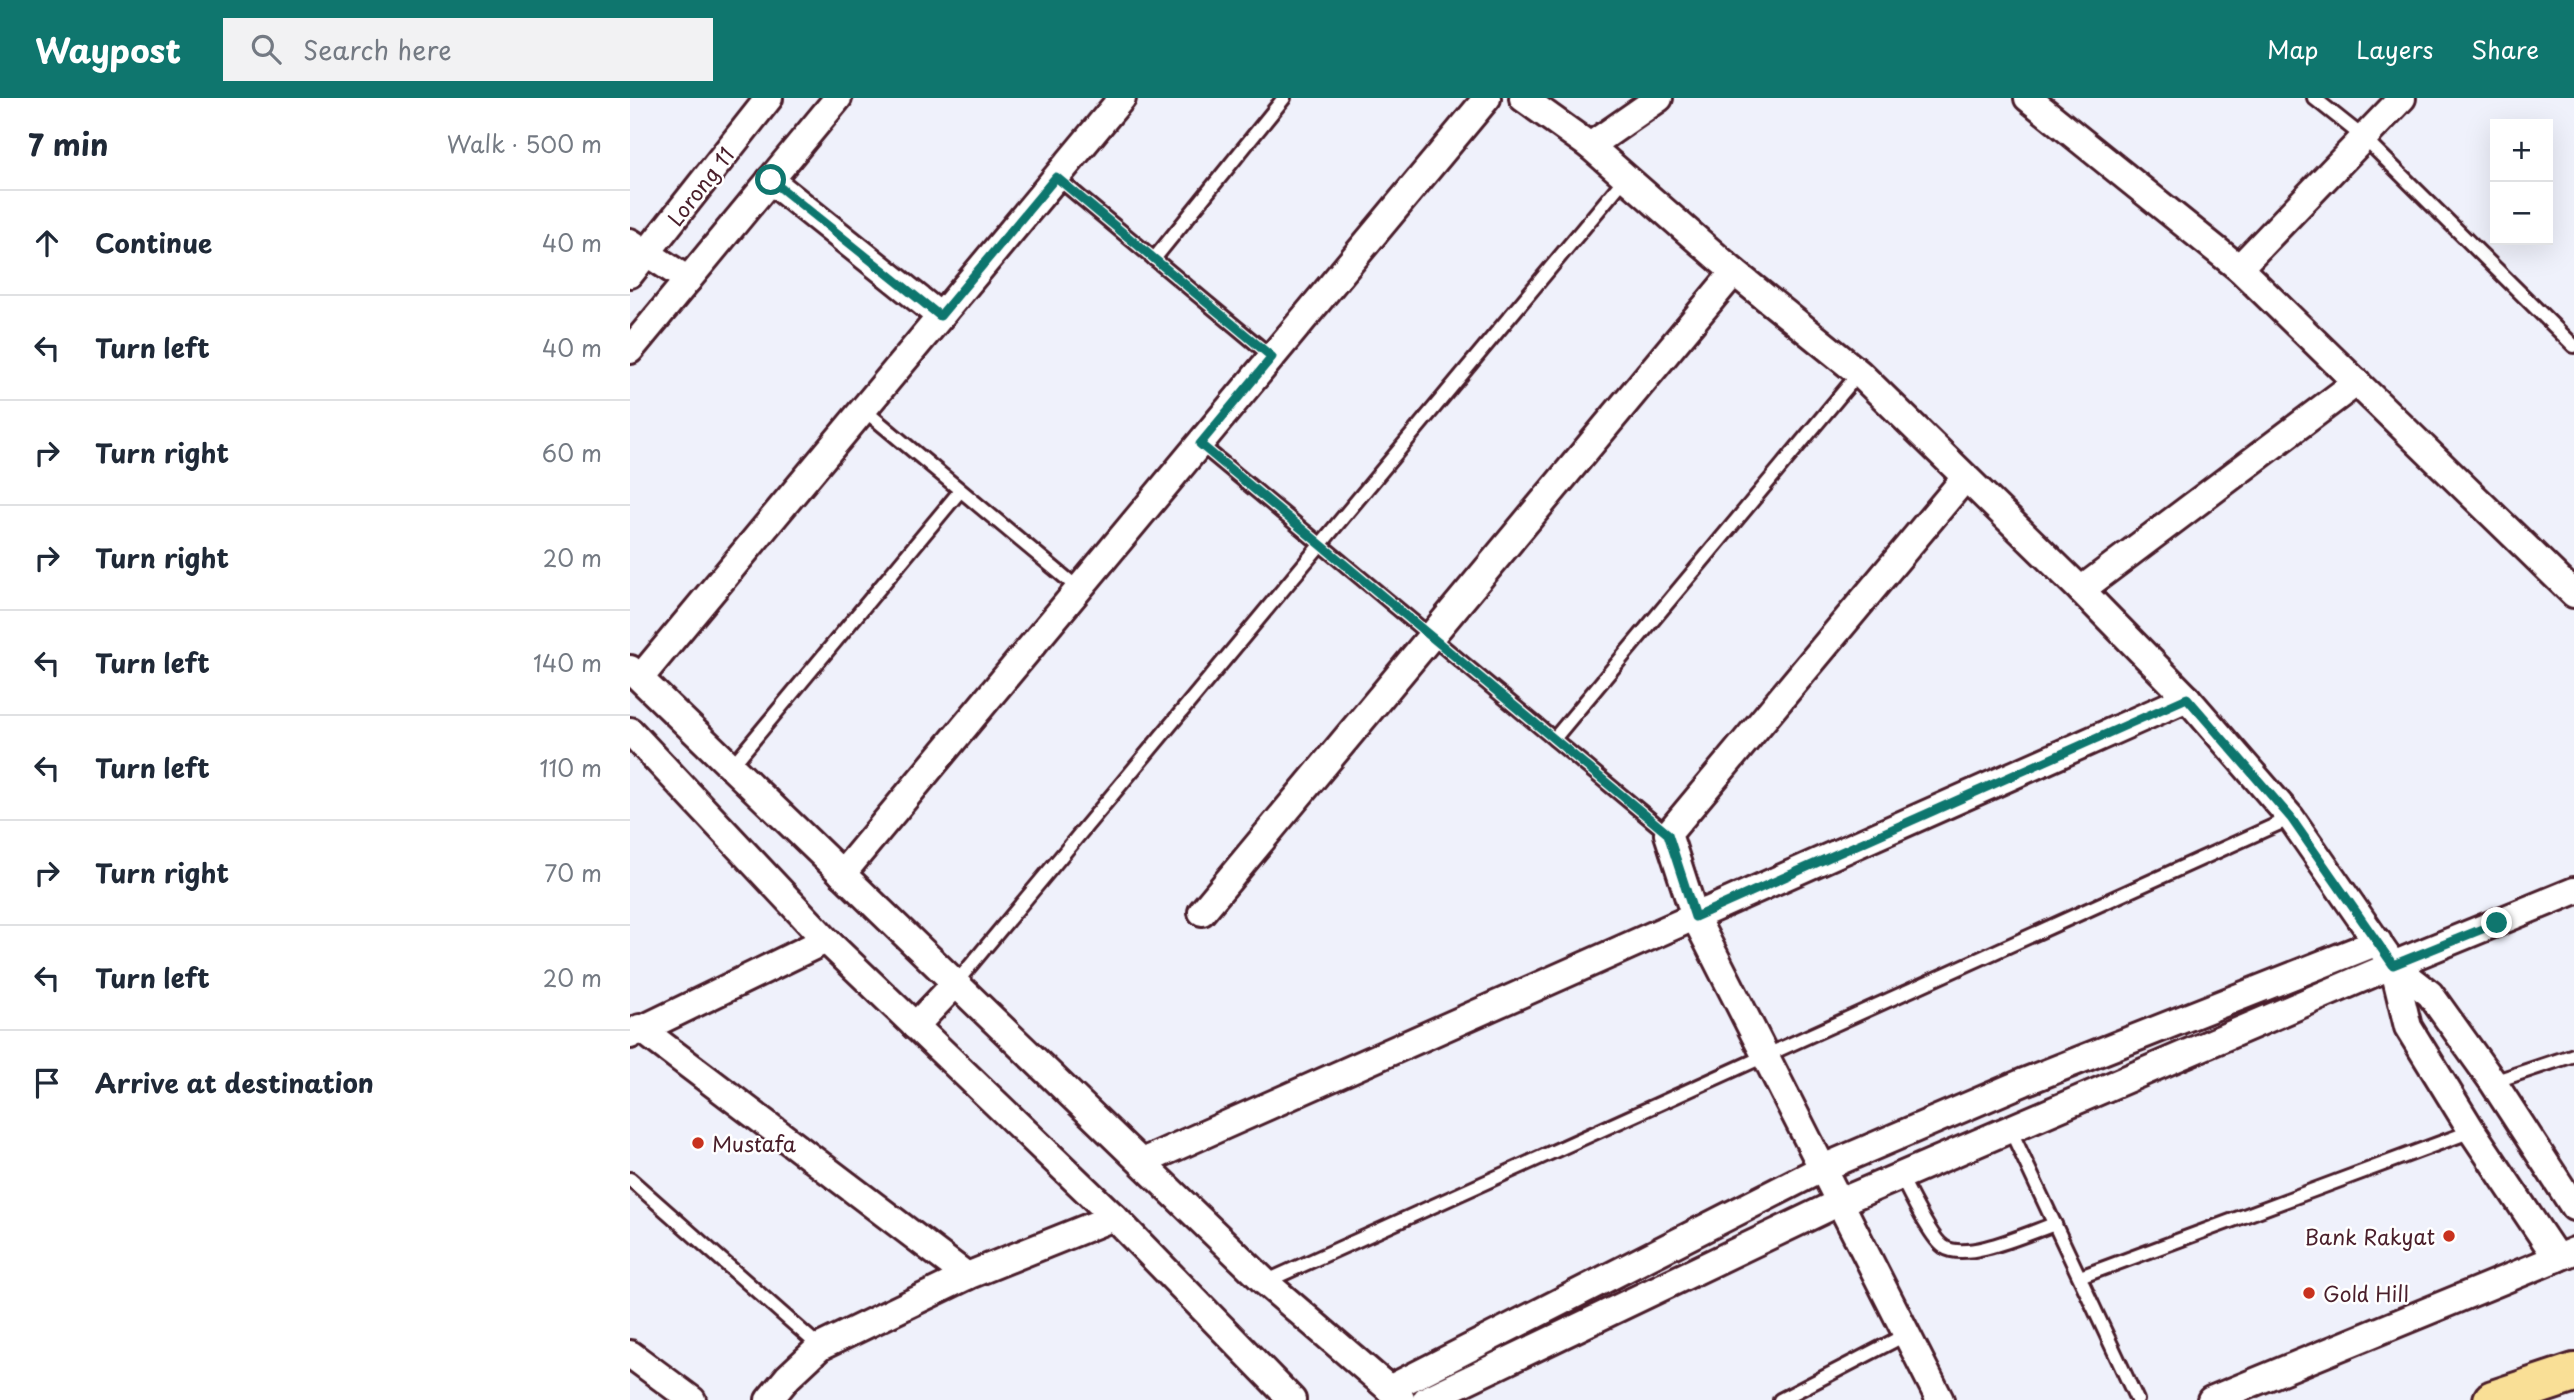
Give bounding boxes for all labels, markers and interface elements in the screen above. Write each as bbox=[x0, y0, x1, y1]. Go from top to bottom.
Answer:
search box bbox=[223, 18, 713, 81]
text: Waypost bbox=[35, 24, 181, 74]
icon: search bbox=[247, 30, 285, 68]
text: Search here bbox=[303, 30, 452, 69]
text: Map bbox=[2267, 31, 2318, 67]
text: Layers bbox=[2356, 31, 2433, 67]
text: Share bbox=[2471, 31, 2539, 67]
map controls bbox=[2490, 119, 2553, 245]
button: + bbox=[2490, 119, 2553, 182]
text: 7 min bbox=[28, 121, 109, 166]
text: Walk · 500 m bbox=[447, 126, 602, 161]
street label: Lorong 11 bbox=[659, 140, 741, 232]
route start bbox=[755, 164, 786, 195]
button: − bbox=[2490, 182, 2553, 245]
text: Continue bbox=[95, 223, 212, 262]
icon: ahead bbox=[28, 224, 66, 262]
text: 40 m bbox=[542, 225, 602, 260]
text: Turn left bbox=[95, 328, 210, 367]
icon: left bbox=[28, 329, 66, 367]
text: 40 m bbox=[542, 330, 602, 365]
text: Turn right bbox=[95, 433, 229, 472]
icon: right bbox=[28, 434, 66, 472]
text: 60 m bbox=[542, 435, 602, 470]
text: Turn right bbox=[95, 538, 229, 577]
icon: right bbox=[28, 539, 66, 577]
text: 20 m bbox=[543, 540, 602, 575]
text: Turn left bbox=[95, 643, 210, 682]
icon: left bbox=[28, 644, 66, 682]
text: 140 m bbox=[533, 645, 602, 680]
text: Turn left bbox=[95, 748, 210, 787]
icon: left bbox=[28, 749, 66, 787]
text: 110 m bbox=[540, 750, 602, 785]
text: Turn right bbox=[95, 853, 229, 892]
icon: right bbox=[28, 854, 66, 892]
text: 70 m bbox=[544, 855, 602, 890]
route end bbox=[2481, 907, 2512, 938]
text: Turn left bbox=[95, 958, 210, 997]
icon: left bbox=[28, 959, 66, 997]
text: 20 m bbox=[543, 960, 602, 995]
text: Arrive at destination bbox=[95, 1063, 374, 1102]
icon: arrive bbox=[28, 1064, 66, 1102]
place label: Mustafa bbox=[712, 1127, 797, 1159]
marker: Mustafa bbox=[690, 1135, 706, 1151]
place label: Bank Rakyat bbox=[2304, 1220, 2435, 1252]
marker: Bank Rakyat bbox=[2441, 1228, 2457, 1244]
place label: Gold Hill bbox=[2323, 1277, 2409, 1309]
marker: Gold Hill bbox=[2301, 1285, 2317, 1301]

